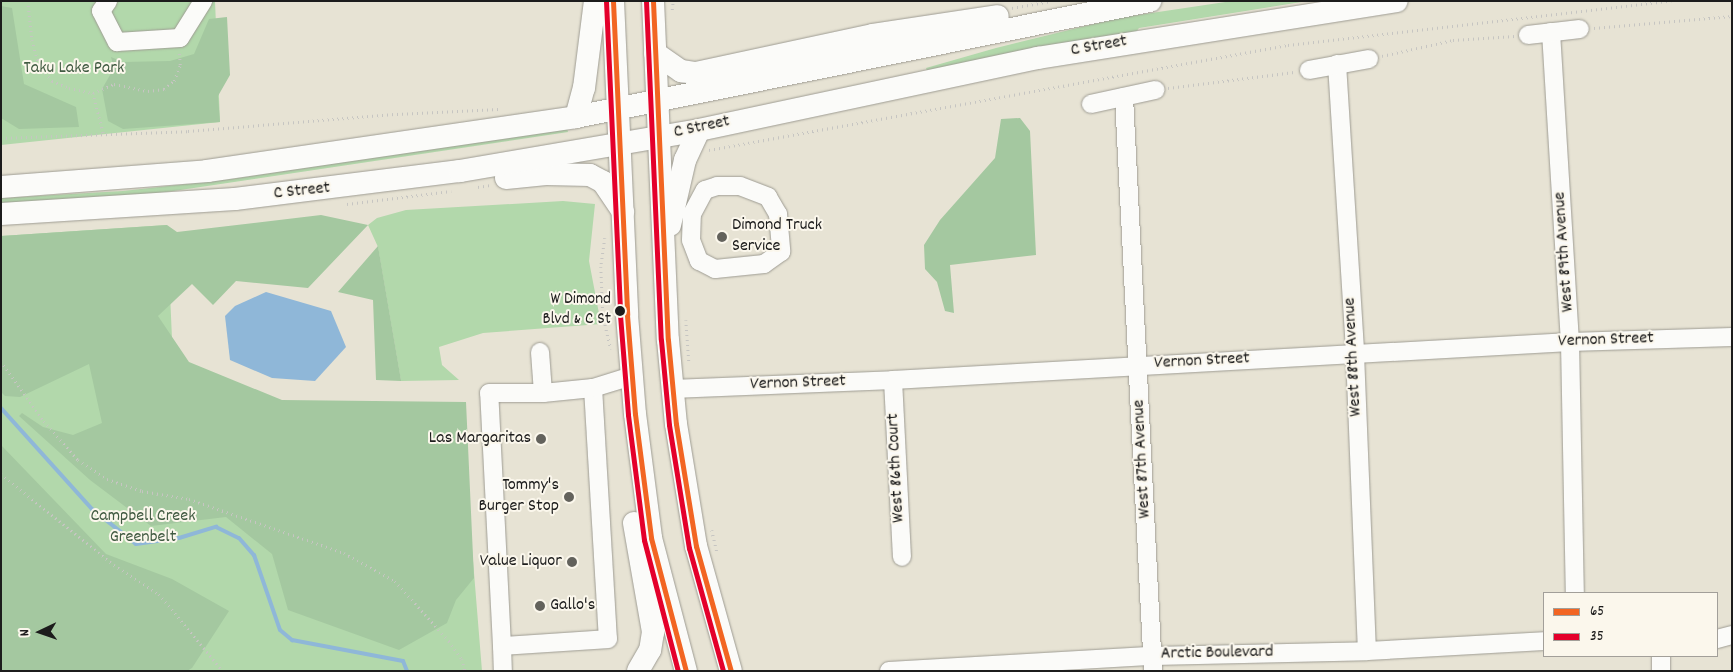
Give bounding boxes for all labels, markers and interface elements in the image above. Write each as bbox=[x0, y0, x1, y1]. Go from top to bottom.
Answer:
street label: C Street bbox=[1069, 31, 1129, 63]
park label: Taku Lake Park bbox=[24, 58, 124, 80]
street label: C Street bbox=[672, 112, 732, 144]
street label: C Street bbox=[273, 178, 331, 206]
street label: West 89th Avenue bbox=[1550, 191, 1580, 313]
place label: Dimond Truck Service bbox=[732, 216, 822, 258]
marker: Dimond Truck Service bbox=[716, 231, 728, 243]
place label: W Dimond Blvd & C St bbox=[543, 291, 611, 331]
street label: West 88th Avenue bbox=[1340, 297, 1368, 417]
marker: W Dimond Blvd & C St bbox=[615, 306, 625, 316]
street label: Vernon Street bbox=[1558, 329, 1654, 353]
street label: Vernon Street bbox=[1154, 349, 1250, 375]
street label: Vernon Street bbox=[750, 372, 846, 396]
street label: West 87th Avenue bbox=[1129, 399, 1157, 519]
street label: West 86th Court bbox=[883, 413, 911, 523]
place label: Las Margaritas bbox=[429, 428, 531, 450]
marker: Las Margaritas bbox=[535, 433, 547, 445]
place label: Tommy's Burger Stop bbox=[479, 476, 559, 518]
marker: Tommy's Burger Stop bbox=[563, 491, 575, 503]
park label: Campbell Creek Greenbelt bbox=[90, 507, 196, 550]
place label: Value Liquor bbox=[480, 551, 562, 573]
marker: Value Liquor bbox=[566, 556, 578, 568]
legend bbox=[1543, 592, 1718, 657]
place label: Gallo's bbox=[550, 595, 595, 617]
marker: Gallo's bbox=[534, 600, 546, 612]
text: 65 bbox=[1590, 601, 1604, 623]
north arrow bbox=[15, 607, 65, 657]
text: 35 bbox=[1590, 626, 1604, 648]
text: N bbox=[15, 629, 35, 637]
street label: Arctic Boulevard bbox=[1161, 642, 1273, 666]

